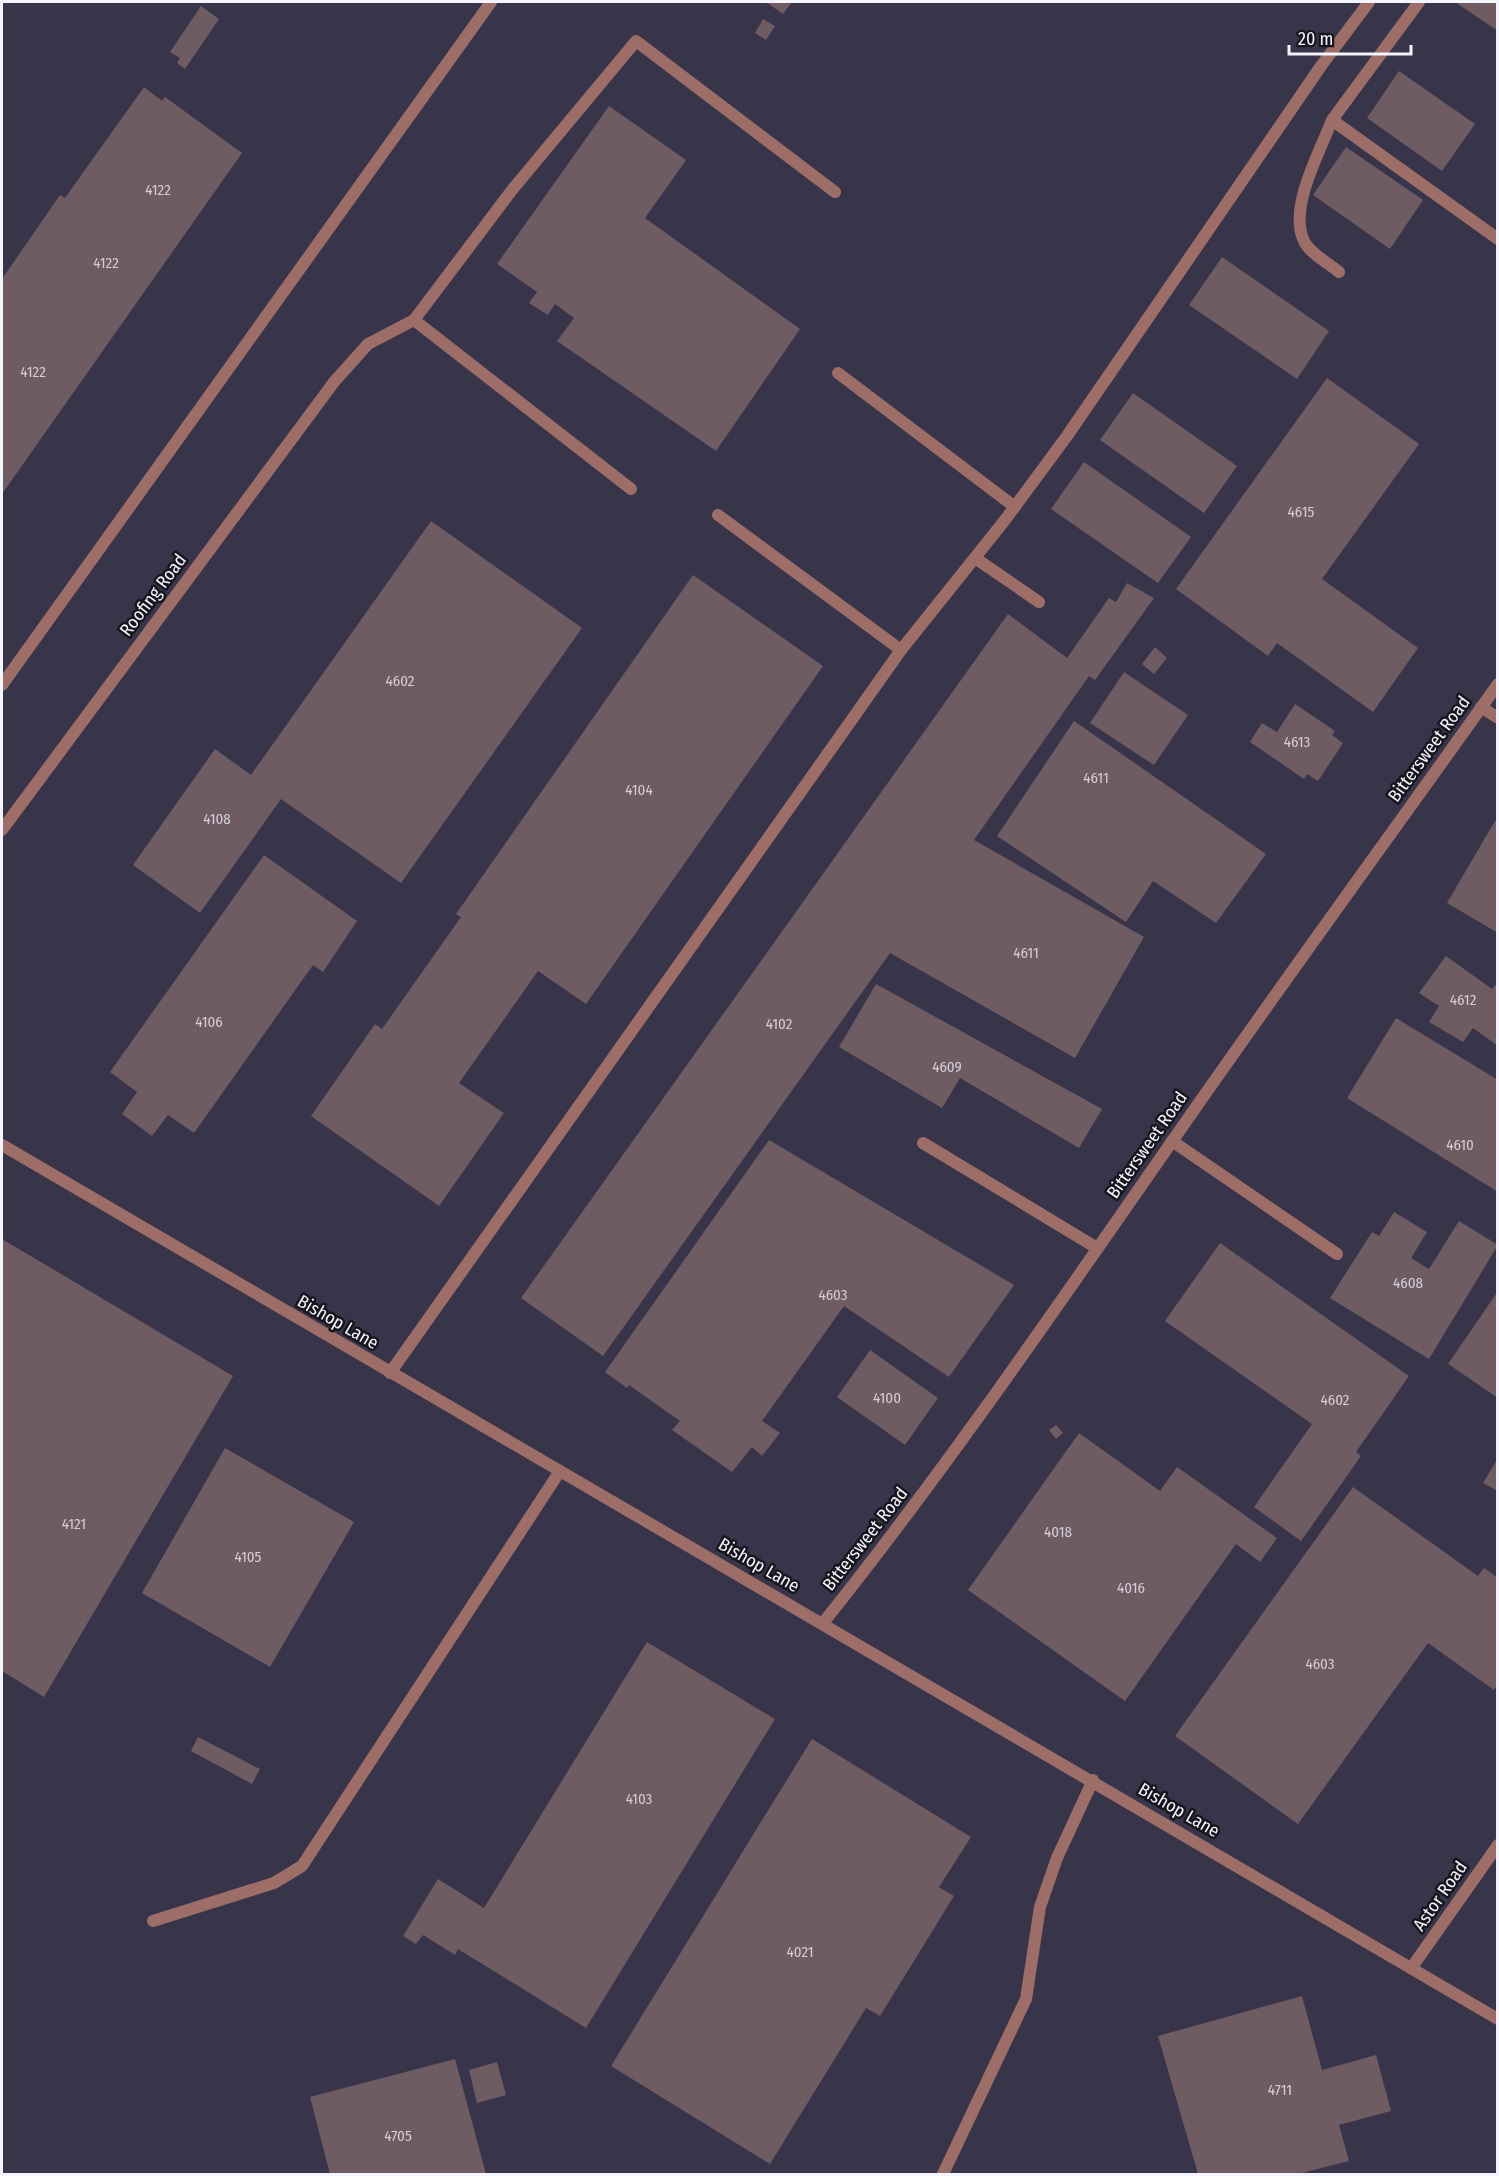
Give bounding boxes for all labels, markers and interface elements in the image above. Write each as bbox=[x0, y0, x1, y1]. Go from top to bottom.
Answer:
scale bar bbox=[1289, 18, 1410, 56]
text: 20 m bbox=[1298, 28, 1333, 50]
house number: 4122 bbox=[145, 181, 171, 199]
house number: 4122 bbox=[93, 254, 119, 272]
house number: 4122 bbox=[20, 363, 46, 381]
house number: 4615 bbox=[1288, 503, 1314, 521]
street label: Roofing Road bbox=[115, 549, 191, 641]
house number: 4602 bbox=[386, 672, 415, 690]
street label: Bittersweet Road bbox=[1383, 692, 1475, 806]
house number: 4613 bbox=[1284, 733, 1311, 751]
house number: 4611 bbox=[1083, 769, 1109, 787]
house number: 4104 bbox=[625, 781, 653, 799]
house number: 4108 bbox=[203, 810, 231, 828]
house number: 4611 bbox=[1013, 944, 1039, 962]
house number: 4612 bbox=[1450, 991, 1477, 1009]
house number: 4106 bbox=[195, 1013, 223, 1031]
house number: 4102 bbox=[766, 1015, 793, 1033]
house number: 4609 bbox=[932, 1058, 962, 1076]
street label: Bittersweet Road bbox=[1102, 1087, 1192, 1203]
house number: 4610 bbox=[1446, 1136, 1474, 1154]
house number: 4608 bbox=[1393, 1274, 1423, 1292]
house number: 4603 bbox=[818, 1286, 848, 1304]
street label: Bishop Lane bbox=[294, 1290, 383, 1354]
house number: 4100 bbox=[873, 1389, 901, 1407]
house number: 4602 bbox=[1321, 1391, 1350, 1409]
street label: Bittersweet Road bbox=[818, 1483, 912, 1595]
house number: 4121 bbox=[62, 1515, 86, 1533]
house number: 4018 bbox=[1044, 1523, 1072, 1541]
street label: Bishop Lane bbox=[715, 1533, 804, 1597]
house number: 4105 bbox=[234, 1548, 262, 1566]
house number: 4016 bbox=[1117, 1579, 1145, 1597]
house number: 4603 bbox=[1305, 1655, 1335, 1673]
street label: Bishop Lane bbox=[1135, 1778, 1224, 1842]
house number: 4103 bbox=[626, 1790, 653, 1808]
street label: Astor Road bbox=[1408, 1857, 1472, 1935]
house number: 4021 bbox=[786, 1943, 814, 1961]
house number: 4711 bbox=[1268, 2081, 1292, 2099]
house number: 4705 bbox=[384, 2127, 412, 2145]

